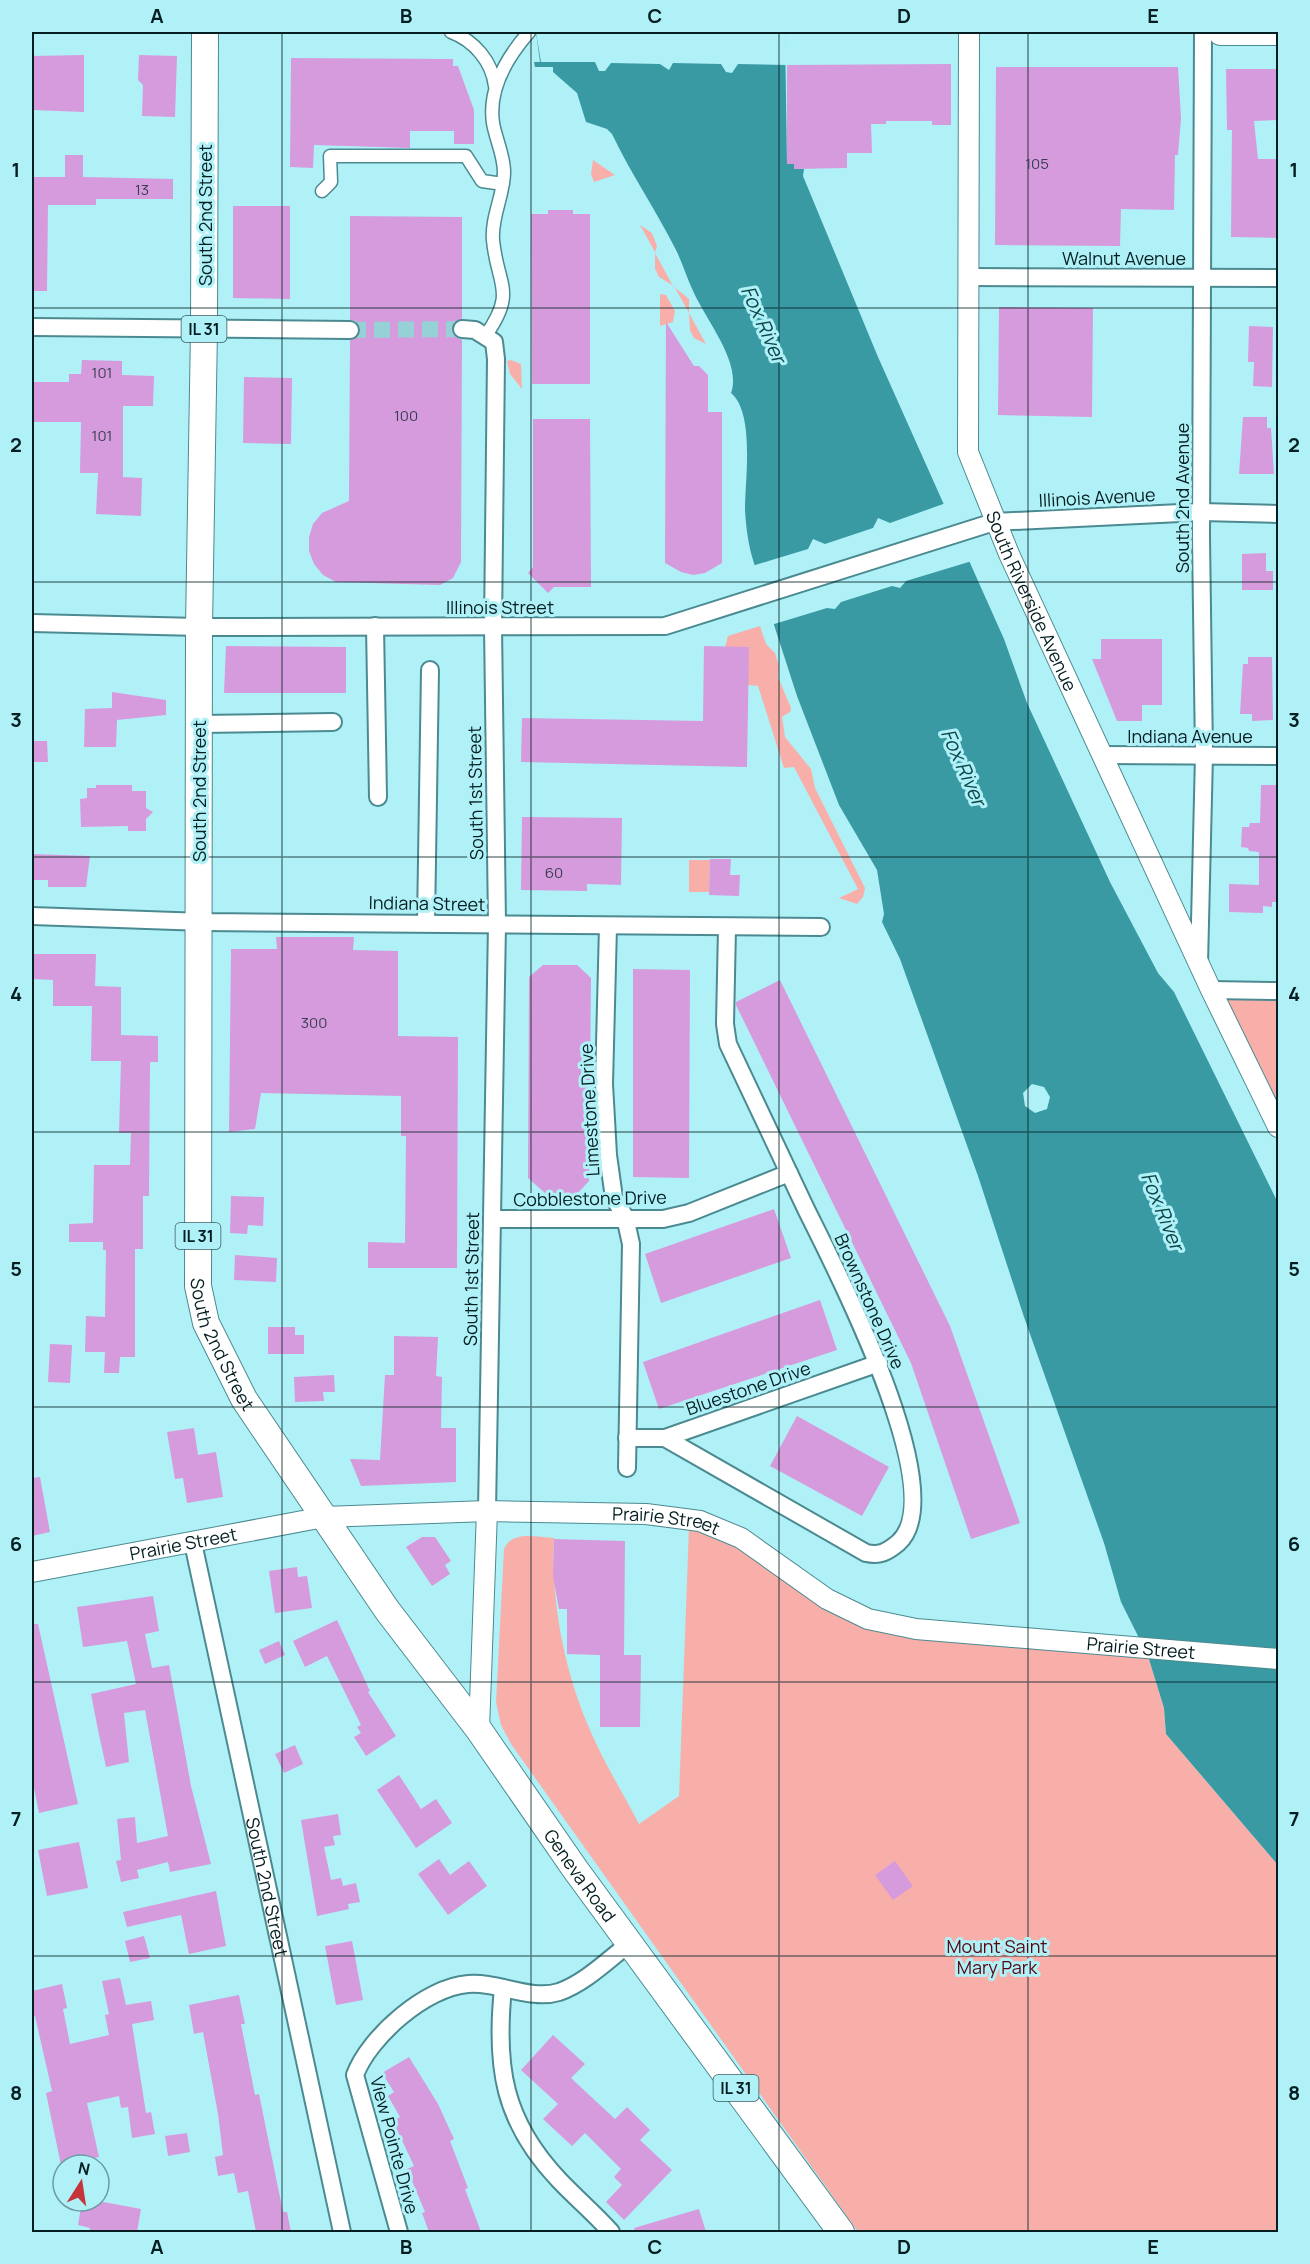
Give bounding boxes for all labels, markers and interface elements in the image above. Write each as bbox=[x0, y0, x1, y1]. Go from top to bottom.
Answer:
text: A bbox=[150, 2, 164, 29]
text: B bbox=[400, 2, 413, 29]
text: C bbox=[648, 2, 662, 29]
text: D bbox=[897, 2, 911, 29]
text: E bbox=[1147, 2, 1159, 29]
street label: South 2nd Street bbox=[193, 144, 217, 286]
house number: 105 bbox=[1025, 153, 1049, 174]
text: 1 bbox=[12, 156, 20, 183]
text: 1 bbox=[1290, 156, 1298, 183]
house number: 13 bbox=[135, 179, 149, 200]
street label: Walnut Avenue bbox=[1062, 246, 1186, 270]
water label: Fox River bbox=[735, 281, 794, 369]
road number: IL 31 bbox=[182, 316, 226, 342]
house number: 101 bbox=[92, 362, 112, 383]
house number: 100 bbox=[394, 405, 418, 426]
street label: South 2nd Avenue bbox=[1170, 423, 1194, 573]
house number: 101 bbox=[92, 425, 112, 446]
text: 2 bbox=[10, 431, 22, 458]
text: 2 bbox=[1288, 431, 1300, 458]
street label: Illinois Avenue bbox=[1038, 482, 1156, 512]
street label: South Riverside Avenue bbox=[981, 507, 1083, 695]
street label: Illinois Street bbox=[446, 595, 554, 619]
text: 3 bbox=[10, 706, 22, 733]
text: 3 bbox=[1288, 706, 1300, 733]
street label: South 2nd Street bbox=[187, 720, 211, 862]
water label: Fox River bbox=[935, 724, 994, 812]
street label: Indiana Avenue bbox=[1127, 724, 1253, 748]
street label: South 1st Street bbox=[462, 726, 488, 860]
house number: 60 bbox=[545, 862, 563, 883]
street label: Indiana Street bbox=[368, 890, 486, 916]
text: 4 bbox=[10, 980, 22, 1007]
text: 4 bbox=[1288, 980, 1300, 1007]
house number: 300 bbox=[301, 1012, 327, 1033]
street label: Limestone Drive bbox=[574, 1043, 604, 1177]
water label: Fox River bbox=[1135, 1168, 1192, 1257]
street label: Cobblestone Drive bbox=[513, 1185, 667, 1211]
street label: South 1st Street bbox=[458, 1212, 484, 1346]
road number: IL 31 bbox=[176, 1223, 220, 1249]
street label: Brownstone Drive bbox=[829, 1229, 911, 1373]
text: 5 bbox=[10, 1255, 22, 1282]
text: 5 bbox=[1288, 1255, 1300, 1282]
street label: South 2nd Street bbox=[186, 1278, 260, 1415]
street label: Bluestone Drive bbox=[683, 1355, 813, 1421]
street label: Prairie Street bbox=[612, 1501, 724, 1540]
street label: Prairie Street bbox=[128, 1522, 239, 1565]
text: 6 bbox=[10, 1530, 22, 1557]
text: 6 bbox=[1288, 1530, 1300, 1557]
street label: Prairie Street bbox=[1086, 1631, 1196, 1664]
text: 7 bbox=[11, 1805, 21, 1832]
text: 7 bbox=[1289, 1805, 1299, 1832]
street label: South 2nd Street bbox=[241, 1815, 294, 1959]
street label: Geneva Road bbox=[539, 1824, 622, 1926]
park label: Mount Saint Mary Park bbox=[946, 1934, 1048, 1979]
street label: View Pointe Drive bbox=[365, 2073, 425, 2217]
road number: IL 31 bbox=[714, 2075, 758, 2101]
text: 8 bbox=[10, 2079, 22, 2106]
text: 8 bbox=[1288, 2079, 1300, 2106]
north arrow bbox=[51, 2153, 111, 2213]
text: N bbox=[76, 2156, 92, 2180]
text: A bbox=[150, 2233, 164, 2260]
text: B bbox=[400, 2233, 413, 2260]
text: C bbox=[648, 2233, 662, 2260]
text: D bbox=[897, 2233, 911, 2260]
text: E bbox=[1147, 2233, 1159, 2260]

